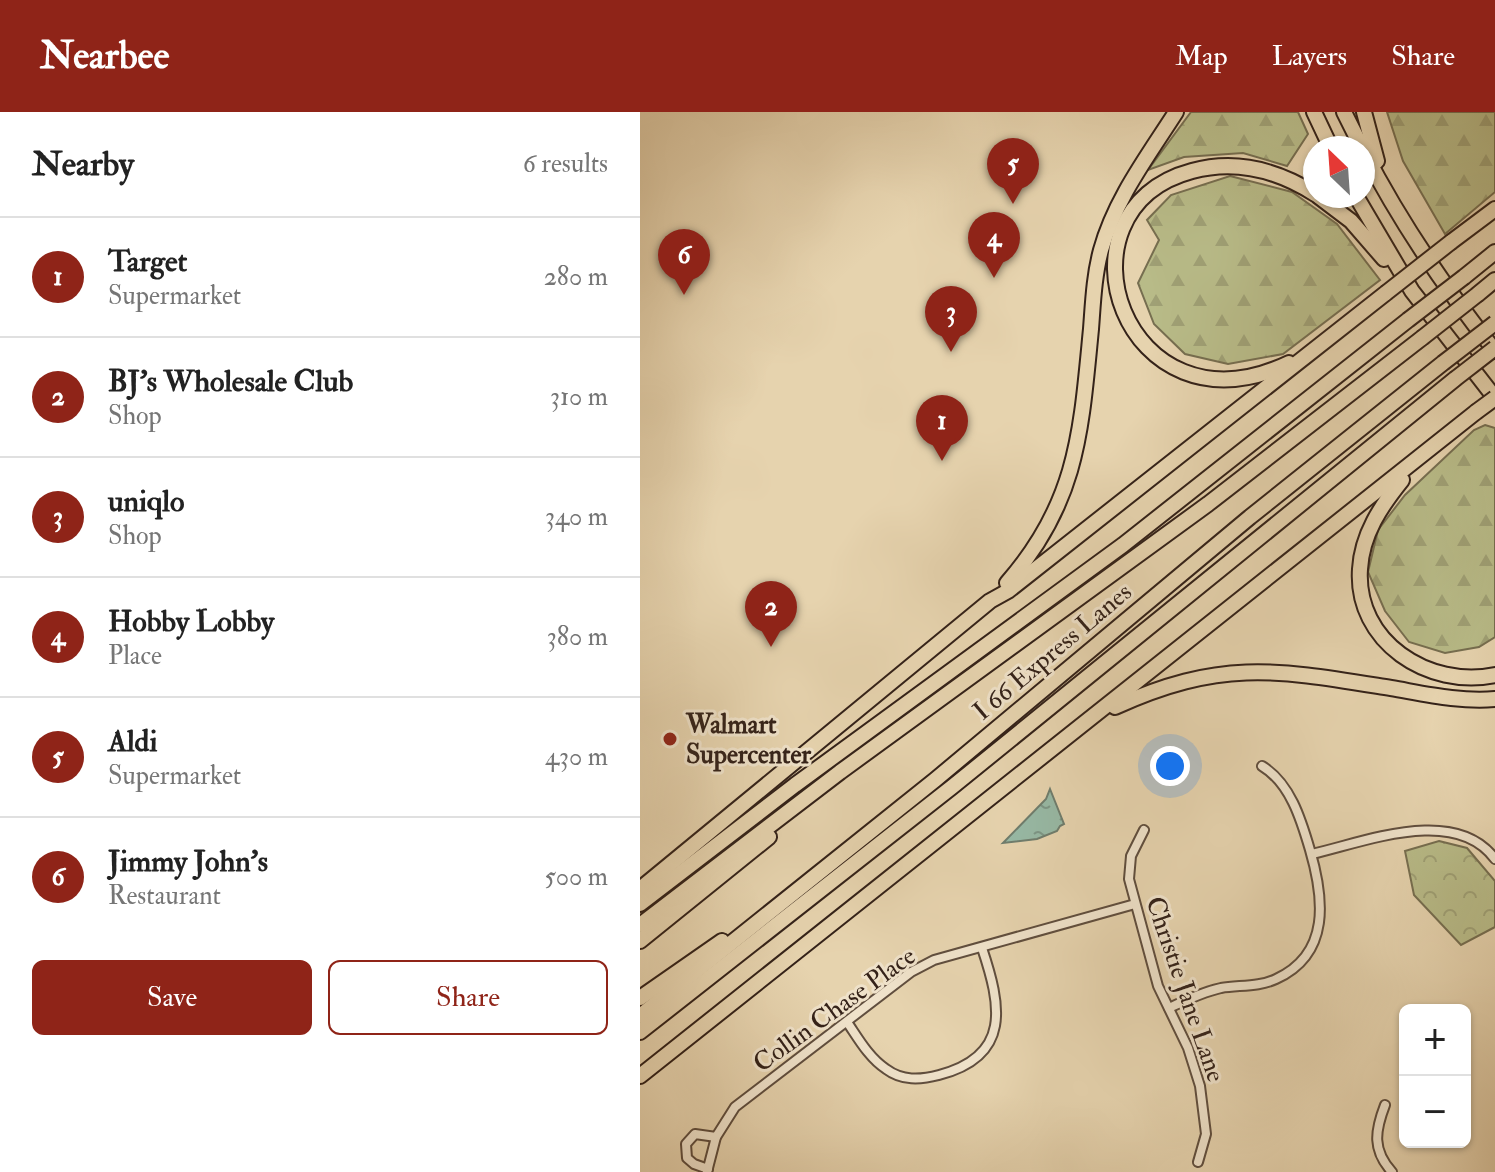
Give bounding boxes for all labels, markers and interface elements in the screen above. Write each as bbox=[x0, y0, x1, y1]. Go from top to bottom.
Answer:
text: Nearbee bbox=[40, 32, 169, 80]
text: Map bbox=[1175, 39, 1228, 74]
text: Layers bbox=[1272, 39, 1347, 74]
text: Share bbox=[1391, 39, 1455, 74]
north arrow bbox=[1303, 136, 1375, 208]
pin: 5 bbox=[987, 138, 1039, 204]
text: Nearby bbox=[32, 143, 134, 186]
text: 6 results bbox=[523, 148, 608, 180]
pin: 4 bbox=[968, 212, 1020, 278]
pin: 6 bbox=[658, 229, 710, 295]
text: Target bbox=[108, 243, 187, 280]
text: 1 bbox=[53, 261, 63, 293]
text: 280 m bbox=[544, 261, 608, 293]
text: Supermarket bbox=[108, 280, 241, 312]
pin: 3 bbox=[925, 286, 977, 352]
text: BJ's Wholesale Club bbox=[108, 363, 353, 400]
text: 2 bbox=[51, 381, 65, 413]
text: 310 m bbox=[550, 381, 608, 413]
pin: 1 bbox=[916, 395, 968, 461]
text: Shop bbox=[108, 400, 162, 432]
text: uniqlo bbox=[108, 483, 184, 520]
text: 3 bbox=[53, 501, 63, 533]
text: 340 m bbox=[545, 501, 608, 533]
text: Shop bbox=[108, 520, 162, 552]
street label: I 66 Express Lanes bbox=[967, 576, 1139, 728]
pin: 2 bbox=[745, 581, 797, 647]
text: Hobby Lobby bbox=[108, 603, 274, 640]
text: 4 bbox=[51, 621, 65, 653]
text: 380 m bbox=[547, 621, 608, 653]
text: Place bbox=[108, 640, 162, 672]
place label: Walmart Supercenter bbox=[685, 709, 811, 772]
text: Aldi bbox=[108, 723, 157, 760]
marker: Walmart Supercenter bbox=[661, 730, 679, 748]
text: 5 bbox=[52, 741, 64, 773]
text: 430 m bbox=[545, 741, 608, 773]
your location bbox=[1150, 746, 1190, 786]
text: Supermarket bbox=[108, 760, 241, 792]
text: Jimmy John's bbox=[108, 843, 268, 880]
text: 6 bbox=[51, 861, 65, 893]
text: 500 m bbox=[544, 861, 608, 893]
text: Restaurant bbox=[108, 880, 221, 912]
street label: Christie Jane Lane bbox=[1138, 892, 1232, 1086]
street label: Collin Chase Place bbox=[747, 940, 922, 1080]
button: Save bbox=[32, 960, 312, 1035]
button: Share bbox=[328, 960, 608, 1035]
map controls bbox=[1399, 1004, 1471, 1148]
button: + bbox=[1399, 1004, 1471, 1076]
button: − bbox=[1399, 1076, 1471, 1148]

